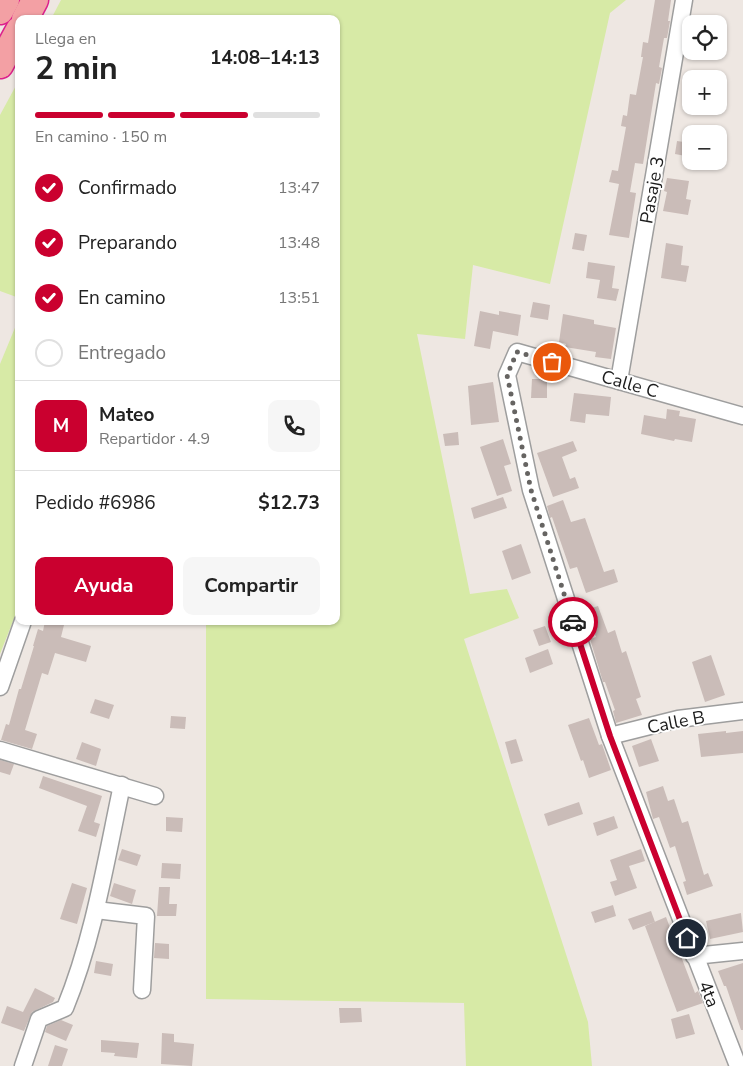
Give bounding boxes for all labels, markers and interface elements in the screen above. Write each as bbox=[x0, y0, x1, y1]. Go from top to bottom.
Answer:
map controls bbox=[682, 15, 727, 170]
button: locate bbox=[682, 15, 727, 60]
text: Llega en bbox=[35, 28, 96, 50]
text: 14:08–14:13 bbox=[210, 45, 320, 71]
text: 2 min bbox=[35, 47, 118, 90]
button: + bbox=[682, 70, 727, 115]
button: − bbox=[682, 125, 727, 170]
text: En camino · 150 m bbox=[35, 126, 167, 148]
street label: Pasaje 3 bbox=[634, 154, 670, 226]
icon: check bbox=[35, 174, 63, 202]
text: Confirmado bbox=[78, 175, 177, 201]
text: 13:47 bbox=[278, 177, 320, 199]
icon: check bbox=[35, 229, 63, 257]
text: Preparando bbox=[78, 230, 177, 256]
text: 13:48 bbox=[278, 232, 320, 254]
icon: check bbox=[35, 284, 63, 312]
text: En camino bbox=[78, 285, 166, 311]
text: 13:51 bbox=[278, 287, 320, 309]
text: Entregado bbox=[78, 340, 166, 366]
pin bbox=[531, 341, 573, 383]
icon: bag bbox=[538, 348, 566, 376]
street label: Calle C bbox=[599, 364, 661, 404]
button: phone bbox=[268, 400, 320, 452]
text: Mateo bbox=[99, 402, 154, 428]
text: M bbox=[53, 413, 69, 439]
text: Repartidor · 4.9 bbox=[99, 428, 210, 450]
text: Pedido #6986 bbox=[35, 490, 156, 516]
text: $12.73 bbox=[258, 490, 320, 516]
button: Ayuda bbox=[35, 557, 173, 615]
button: Compartir bbox=[183, 557, 320, 615]
courier bbox=[548, 597, 598, 647]
icon: car bbox=[559, 608, 587, 636]
street label: Calle B bbox=[645, 705, 707, 739]
pin bbox=[666, 917, 708, 959]
icon: home bbox=[673, 924, 701, 952]
street label: 4ta bbox=[693, 977, 725, 1011]

